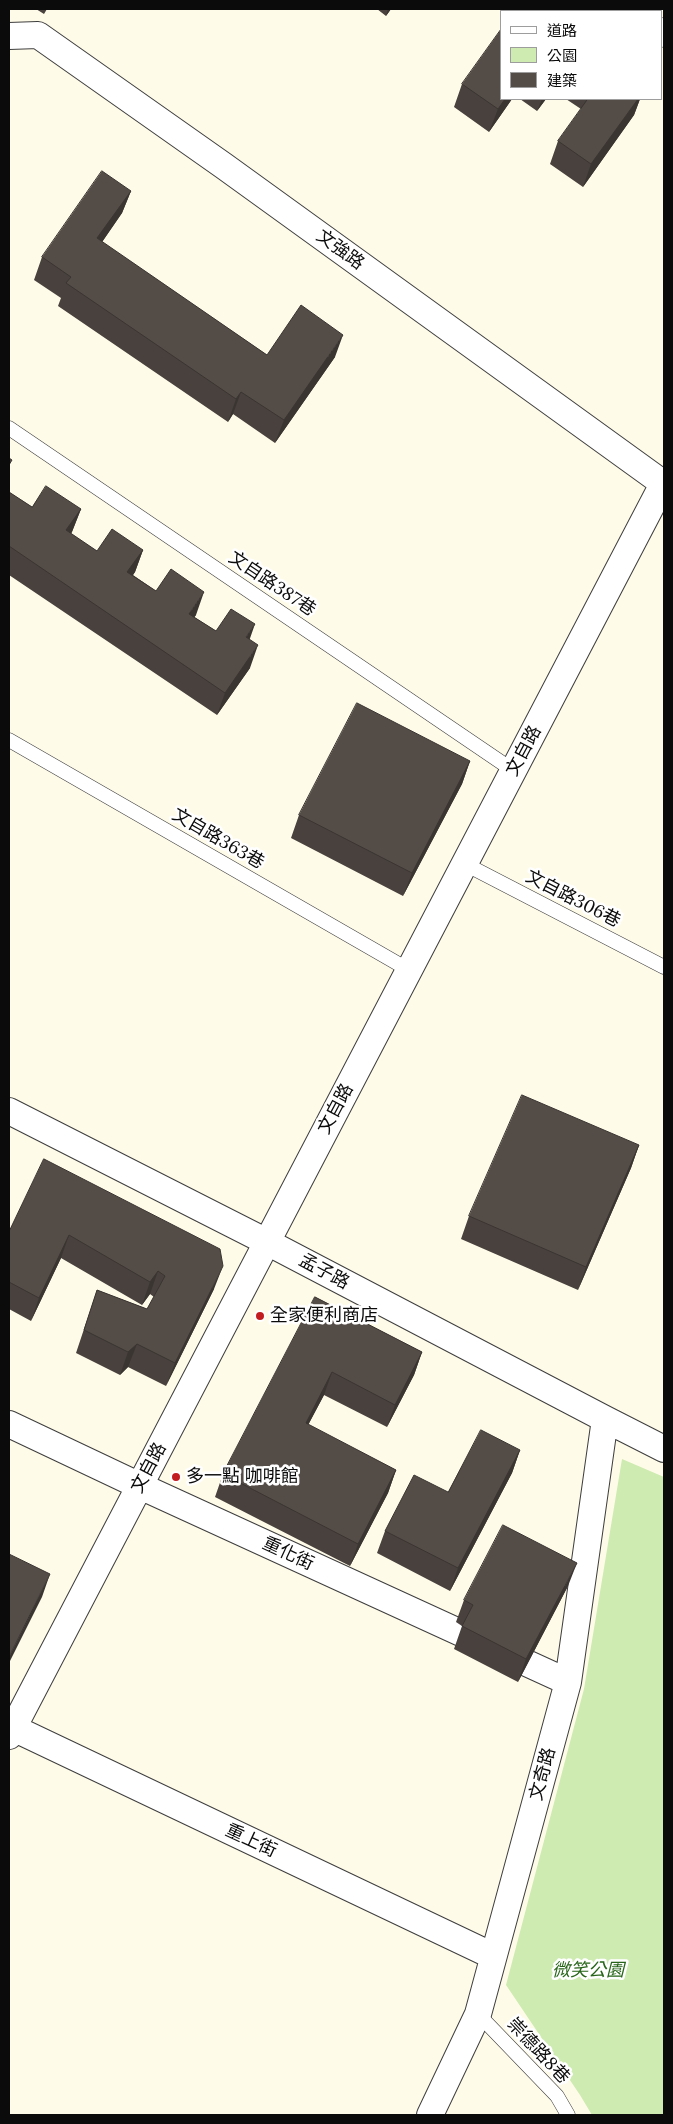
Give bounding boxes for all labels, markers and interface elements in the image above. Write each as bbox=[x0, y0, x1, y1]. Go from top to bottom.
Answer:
legend bbox=[500, 10, 663, 100]
text: 道路 bbox=[547, 21, 577, 40]
text: 公園 bbox=[547, 46, 577, 65]
text: 建築 bbox=[547, 71, 577, 90]
street label: 文強路 bbox=[312, 225, 368, 275]
street label: 文自路387巷 bbox=[224, 547, 320, 621]
street label: 文自路 bbox=[502, 722, 546, 780]
street label: 文自路363巷 bbox=[168, 804, 268, 874]
street label: 文自路306巷 bbox=[522, 866, 624, 932]
street label: 文自路 bbox=[314, 1080, 358, 1138]
street label: 孟子路 bbox=[295, 1250, 353, 1294]
place label: 全家便利商店 bbox=[270, 1305, 378, 1327]
marker: 全家便利商店 bbox=[254, 1310, 266, 1322]
street label: 文自路 bbox=[127, 1439, 171, 1497]
place label: 多一點 咖啡館 bbox=[186, 1466, 299, 1488]
marker: 多一點 咖啡館 bbox=[170, 1471, 182, 1483]
street label: 重化街 bbox=[259, 1533, 317, 1575]
street label: 文奇路 bbox=[526, 1745, 560, 1803]
street label: 重上街 bbox=[222, 1820, 280, 1862]
park label: 微笑公園 bbox=[552, 1960, 624, 1982]
street label: 崇德路8巷 bbox=[502, 2014, 574, 2088]

